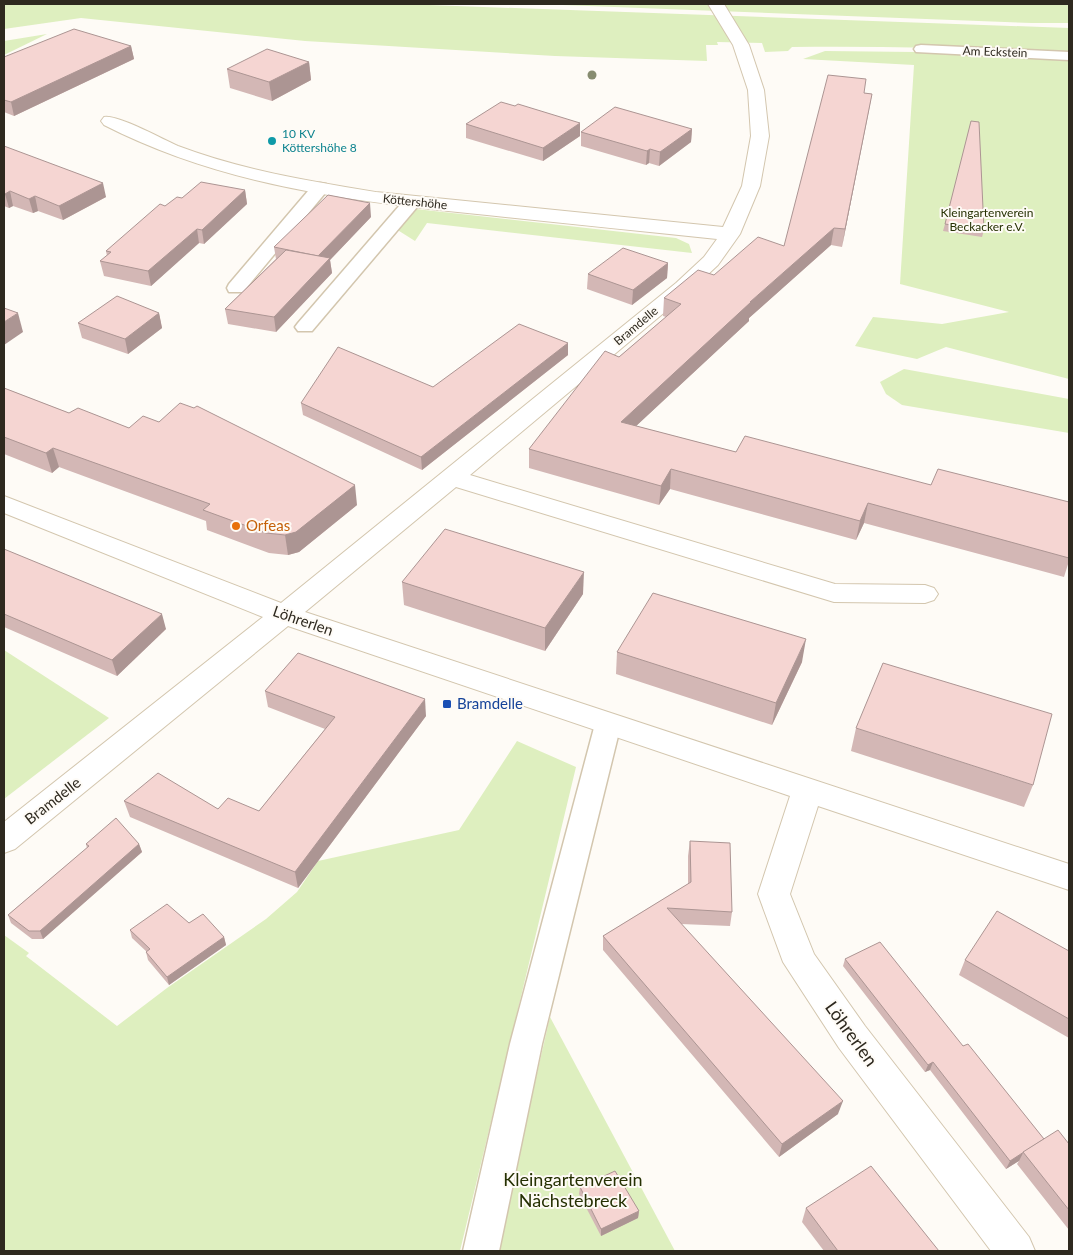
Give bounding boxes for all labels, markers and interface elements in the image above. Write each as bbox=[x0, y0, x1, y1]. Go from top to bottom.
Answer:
street label: Am Eckstein bbox=[962, 43, 1028, 60]
place label: 10 KV Köttershöhe 8 bbox=[282, 126, 357, 155]
marker: 10 KV Köttershöhe 8 bbox=[266, 135, 278, 147]
street label: Köttershöhe bbox=[382, 191, 448, 212]
park label: Kleingartenverein Beckacker e.V. bbox=[941, 205, 1033, 234]
street label: Bramdelle bbox=[611, 303, 661, 348]
place label: Orfeas bbox=[246, 516, 290, 534]
marker: Orfeas bbox=[230, 520, 242, 532]
street label: Löhrerlen bbox=[271, 601, 336, 639]
place label: Bramdelle bbox=[457, 694, 523, 712]
marker: Bramdelle bbox=[441, 698, 453, 710]
street label: Bramdelle bbox=[21, 773, 84, 828]
street label: Löhrerlen bbox=[821, 997, 883, 1070]
park label: Kleingartenverein Nächstebreck bbox=[503, 1168, 643, 1211]

